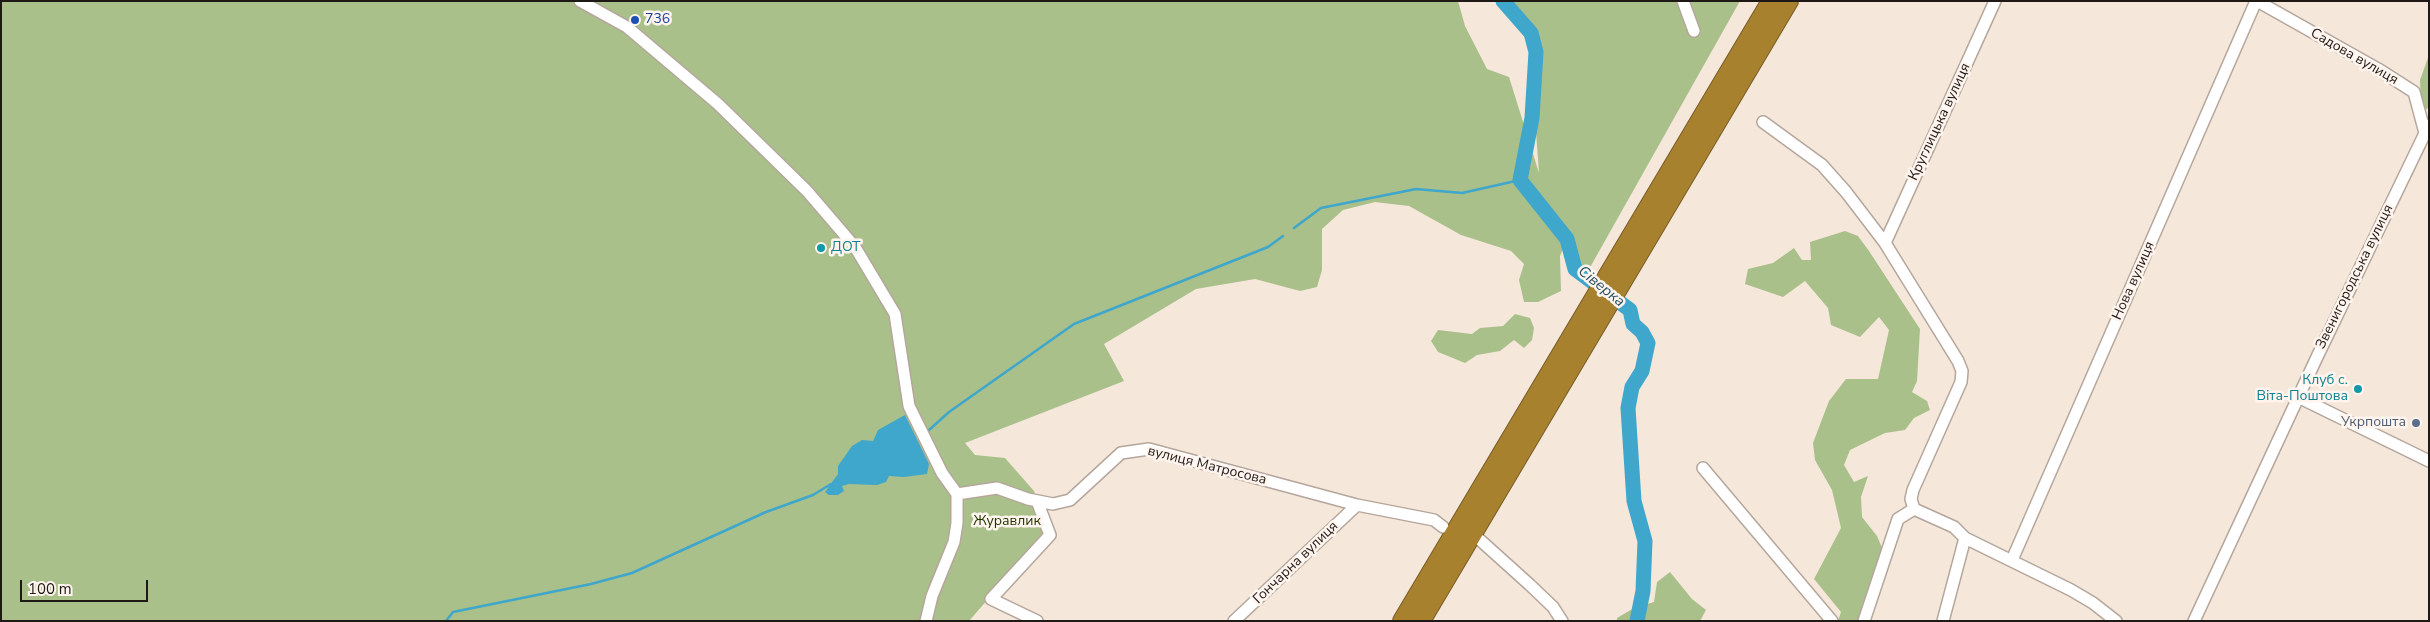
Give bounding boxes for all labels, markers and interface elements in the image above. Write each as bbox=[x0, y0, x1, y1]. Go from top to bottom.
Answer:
place label: 736 bbox=[645, 12, 670, 28]
marker: 736 bbox=[629, 14, 641, 26]
street label: Садова вулиця bbox=[2307, 25, 2401, 89]
street label: Круглицька вулиця bbox=[1905, 61, 1975, 183]
street label: Звенигородська вулиця bbox=[2313, 202, 2397, 352]
street label: Нова вулиця bbox=[2109, 239, 2159, 323]
place label: ДОТ bbox=[831, 240, 860, 256]
marker: ДОТ bbox=[815, 242, 827, 254]
water label: Сіверка bbox=[1574, 263, 1628, 311]
place label: Клуб с. Віта-Поштова bbox=[2256, 373, 2348, 406]
marker: Клуб с. Віта-Поштова bbox=[2352, 383, 2364, 395]
place label: Укрпошта bbox=[2341, 415, 2406, 431]
marker: Укрпошта bbox=[2410, 417, 2422, 429]
street label: вулиця Матросова bbox=[1146, 443, 1268, 489]
park label: Журавлик bbox=[973, 514, 1041, 530]
street label: Гончарна вулиця bbox=[1250, 518, 1342, 608]
scale bar bbox=[22, 570, 150, 602]
text: 100 m bbox=[28, 579, 72, 599]

